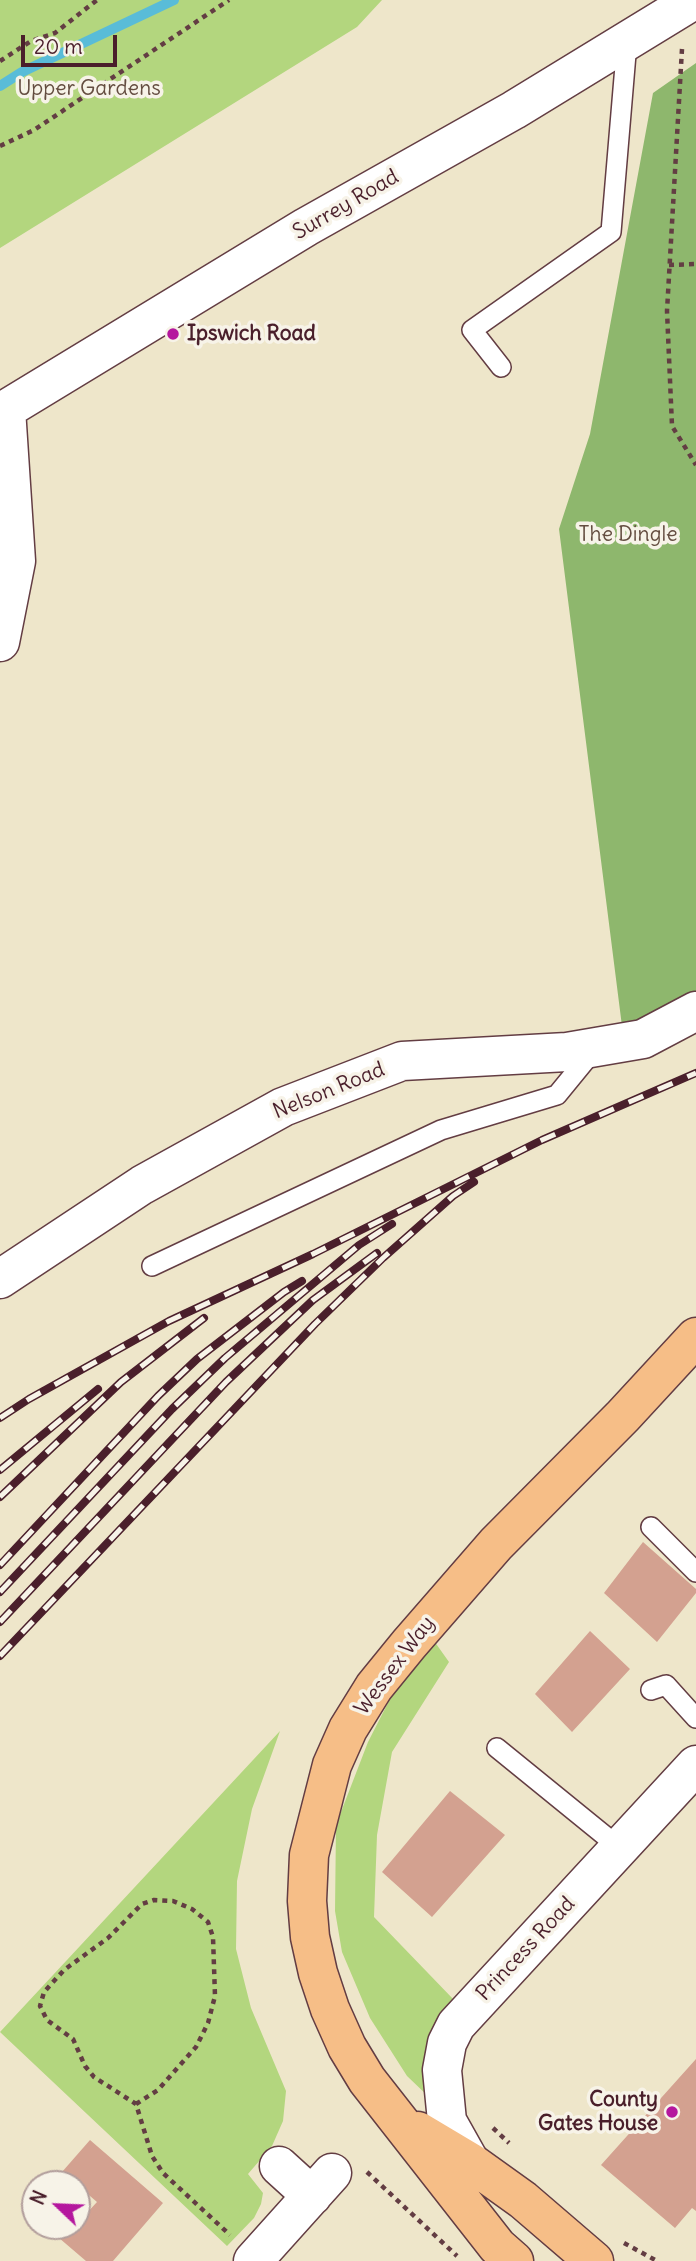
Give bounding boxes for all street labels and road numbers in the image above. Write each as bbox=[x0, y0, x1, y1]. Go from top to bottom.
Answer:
street label: Surrey Road bbox=[289, 165, 403, 245]
street label: Nelson Road bbox=[270, 1057, 388, 1125]
street label: Wessex Way bbox=[350, 1611, 440, 1721]
street label: Princess Road bbox=[471, 1892, 581, 2006]

